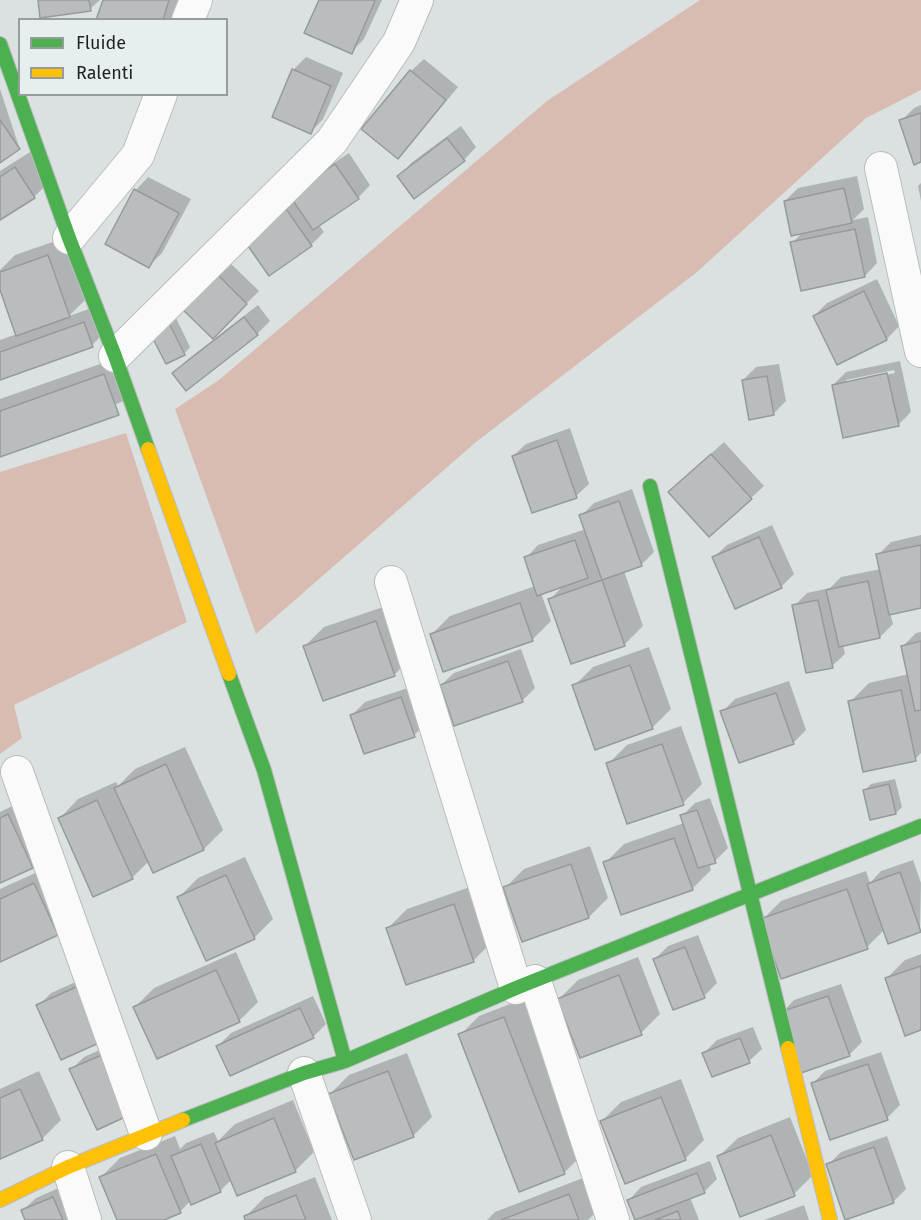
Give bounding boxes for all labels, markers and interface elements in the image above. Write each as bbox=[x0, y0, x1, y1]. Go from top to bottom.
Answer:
legend bbox=[18, 18, 228, 96]
text: Fluide bbox=[76, 32, 126, 54]
text: Ralenti bbox=[76, 62, 133, 84]

